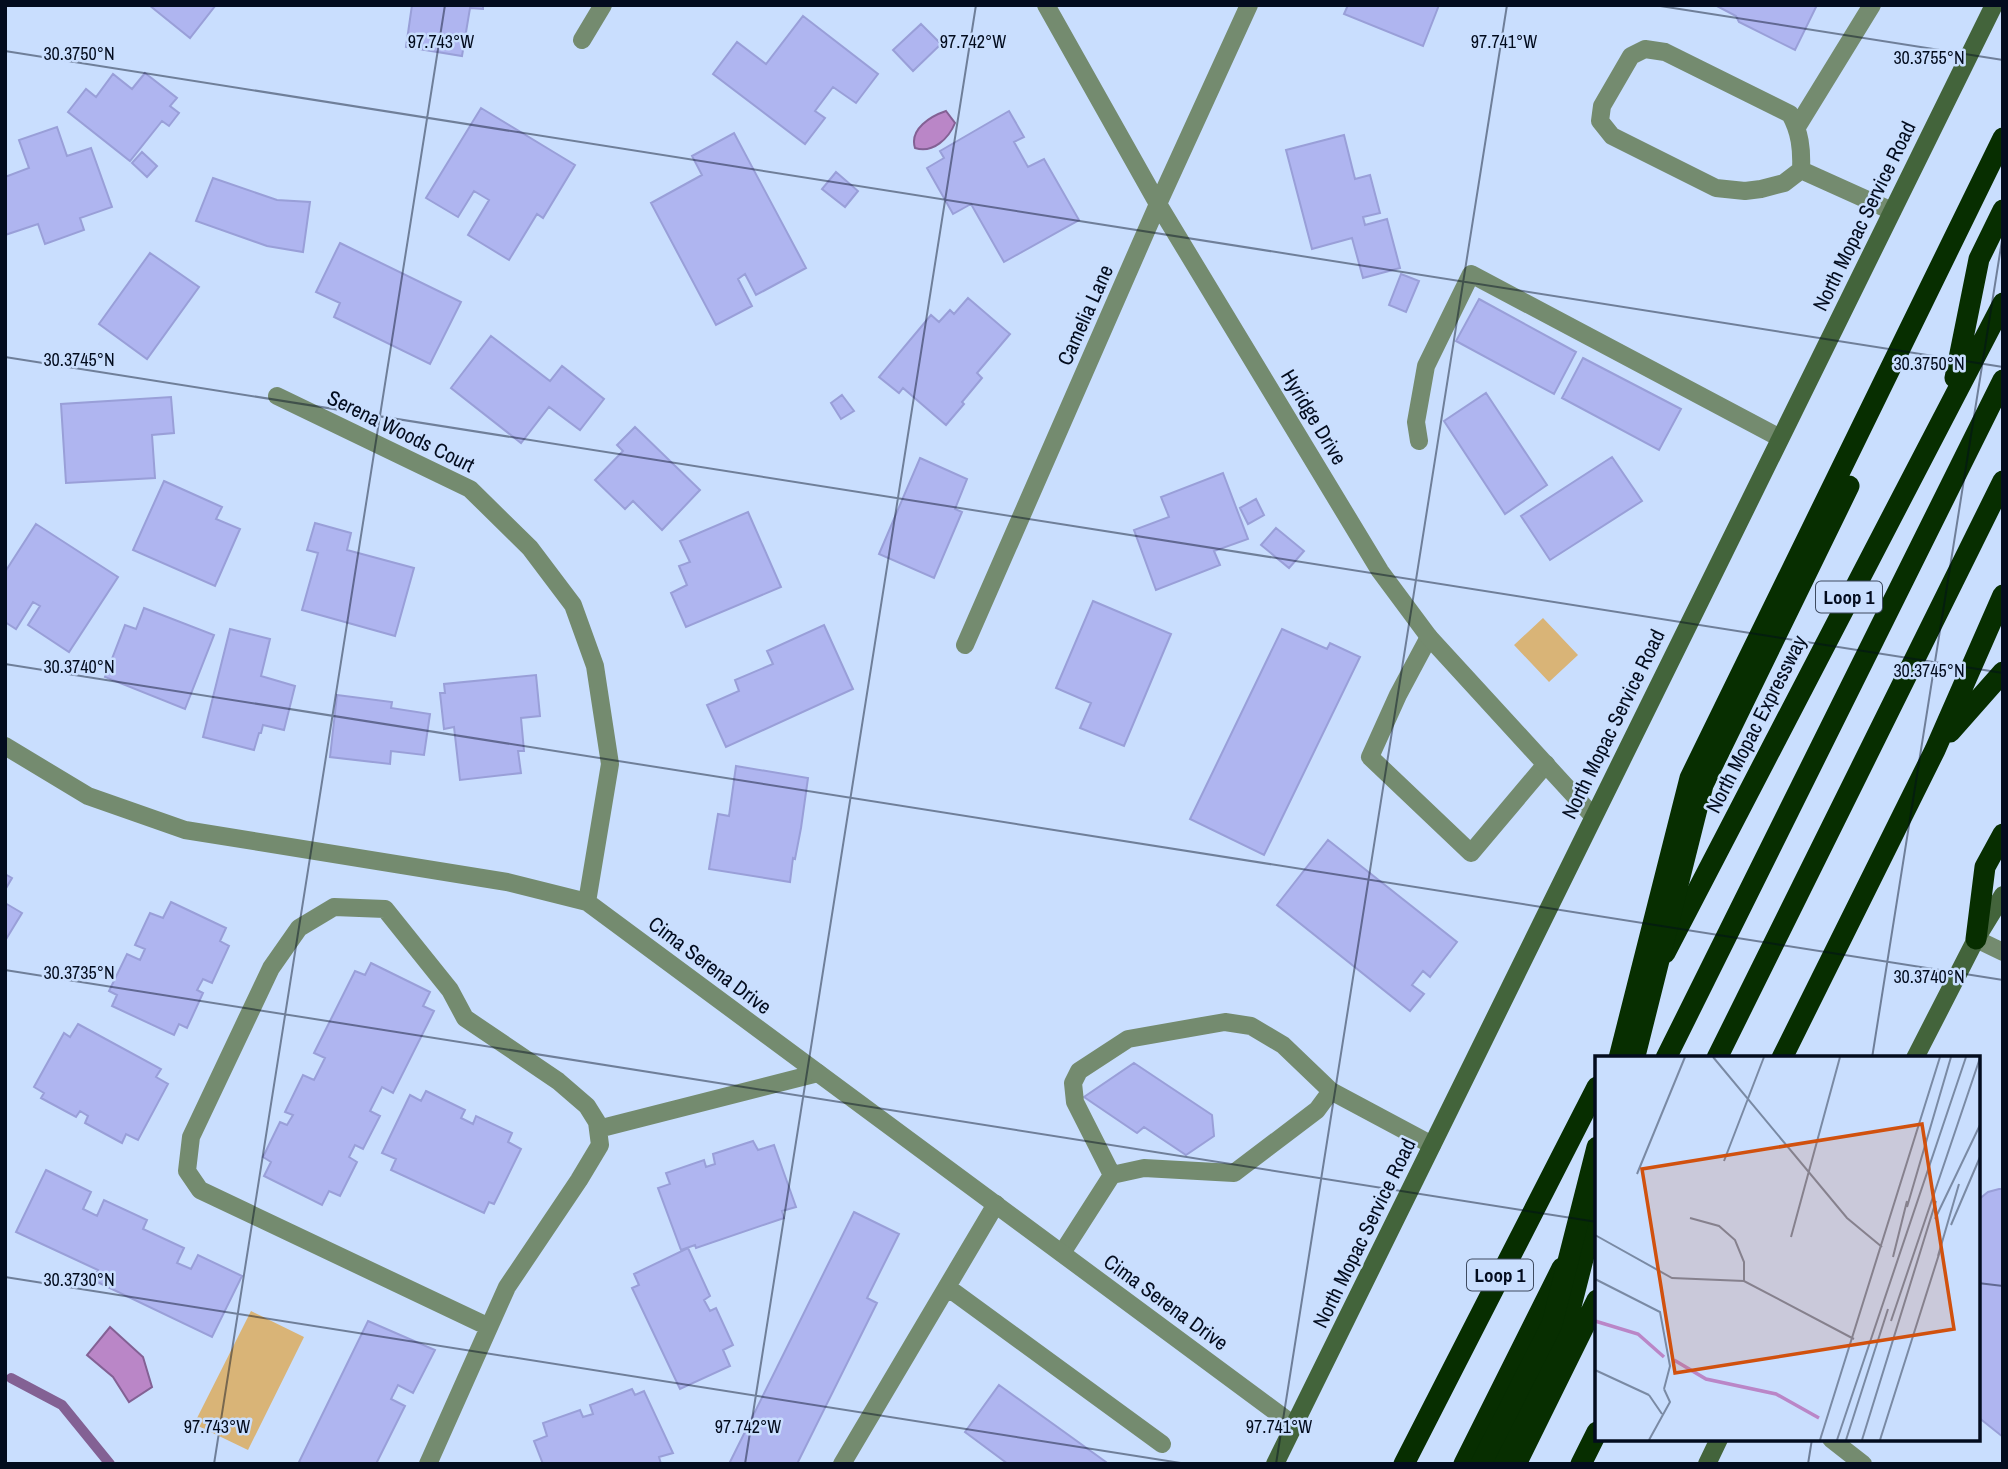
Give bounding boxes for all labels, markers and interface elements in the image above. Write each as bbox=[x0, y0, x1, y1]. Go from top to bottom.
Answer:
text: 97.743°W bbox=[408, 29, 474, 54]
text: 97.742°W bbox=[940, 29, 1006, 54]
text: 97.741°W bbox=[1471, 29, 1537, 54]
text: 30.3750°N bbox=[43, 41, 115, 66]
text: 30.3755°N bbox=[1893, 45, 1965, 70]
street label: North Mopac Service Road bbox=[1805, 116, 1923, 316]
street label: Camelia Lane bbox=[1050, 260, 1120, 370]
text: 30.3745°N bbox=[43, 347, 115, 372]
text: 30.3750°N bbox=[1893, 351, 1965, 376]
street label: Hyridge Drive bbox=[1274, 364, 1354, 470]
street label: Serena Woods Court bbox=[323, 383, 480, 479]
road number: Loop 1 bbox=[1816, 582, 1882, 612]
street label: North Mopac Service Road bbox=[1554, 624, 1672, 824]
street label: North Mopac Expressway bbox=[1699, 630, 1814, 818]
text: 30.3740°N bbox=[43, 654, 115, 679]
text: 30.3745°N bbox=[1893, 658, 1965, 683]
street label: Cima Serena Drive bbox=[642, 909, 778, 1021]
text: 30.3735°N bbox=[43, 960, 115, 985]
text: 30.3740°N bbox=[1893, 964, 1965, 989]
inset map bbox=[1595, 1056, 1980, 1441]
street label: North Mopac Service Road bbox=[1305, 1133, 1423, 1333]
street label: Cima Serena Drive bbox=[1098, 1247, 1234, 1357]
road number: Loop 1 bbox=[1467, 1260, 1533, 1290]
text: 30.3730°N bbox=[43, 1267, 115, 1292]
text: 97.743°W bbox=[184, 1414, 250, 1439]
text: 97.742°W bbox=[715, 1414, 781, 1439]
text: 97.741°W bbox=[1246, 1414, 1312, 1439]

